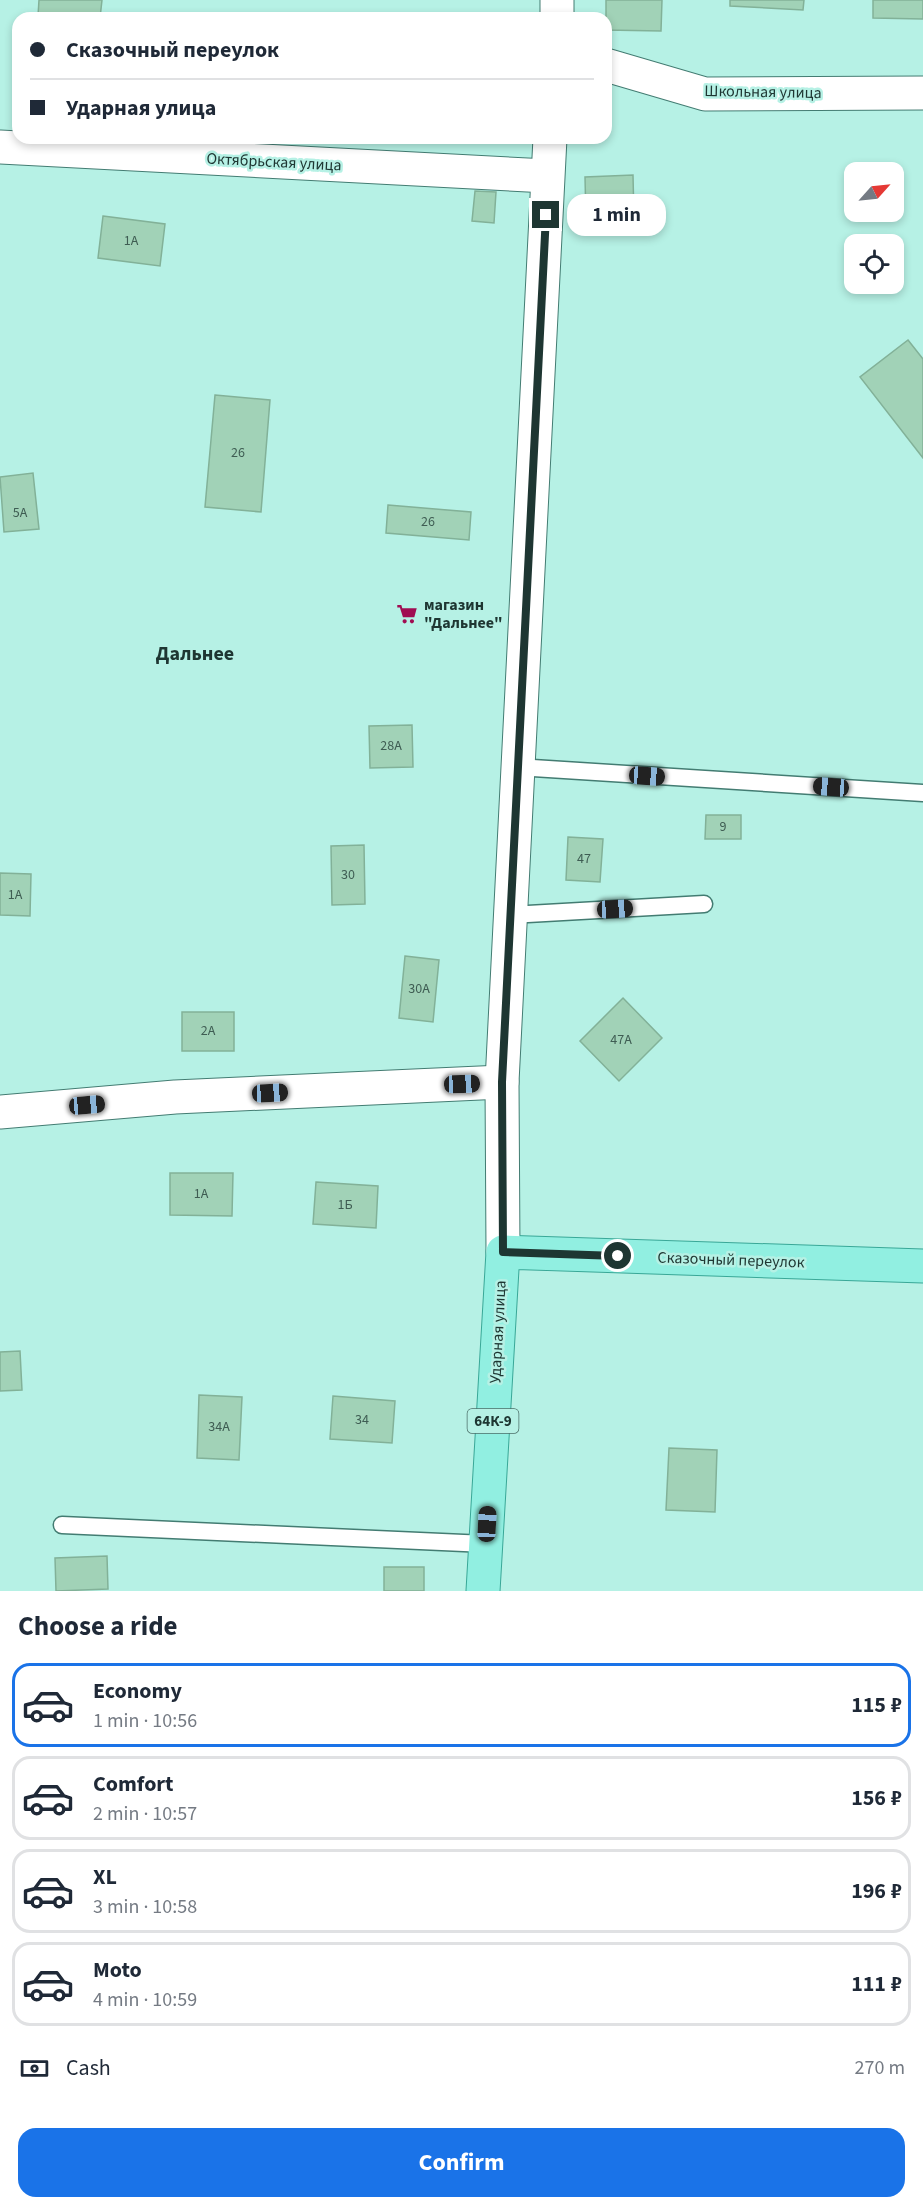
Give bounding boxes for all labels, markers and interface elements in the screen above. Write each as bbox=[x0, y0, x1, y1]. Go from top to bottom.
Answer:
text: Сказочный переулок bbox=[66, 34, 279, 66]
street label: Школьная улица bbox=[704, 80, 822, 104]
text: Ударная улица bbox=[66, 92, 216, 124]
street label: Октябрьская улица bbox=[206, 147, 342, 177]
north arrow bbox=[844, 162, 904, 222]
map controls bbox=[844, 162, 904, 294]
callout: 1 min bbox=[567, 194, 666, 236]
route end bbox=[532, 201, 559, 228]
text: 1 min bbox=[592, 201, 641, 229]
house number: 1А bbox=[124, 231, 139, 251]
button: locate bbox=[844, 234, 904, 294]
house number: 26 bbox=[231, 443, 245, 463]
house number: 5А bbox=[13, 503, 28, 523]
house number: 26 bbox=[421, 512, 435, 532]
place label: магазин "Дальнее" bbox=[424, 594, 503, 634]
supermarket icon: магазин "Дальнее" bbox=[395, 602, 419, 626]
district label: Дальнее bbox=[156, 640, 234, 668]
house number: 28А bbox=[380, 736, 402, 756]
car bbox=[628, 766, 666, 786]
car bbox=[812, 777, 850, 797]
house number: 9 bbox=[720, 817, 727, 837]
house number: 47 bbox=[577, 849, 591, 869]
house number: 30 bbox=[341, 865, 355, 885]
house number: 1А bbox=[8, 885, 23, 905]
car bbox=[597, 899, 633, 919]
house number: 30А bbox=[408, 979, 430, 999]
house number: 2А bbox=[201, 1021, 216, 1041]
house number: 47А bbox=[610, 1030, 632, 1050]
car bbox=[444, 1074, 480, 1094]
car bbox=[252, 1083, 288, 1103]
car bbox=[68, 1094, 106, 1116]
house number: 1А bbox=[194, 1184, 209, 1204]
house number: 1Б bbox=[337, 1195, 353, 1215]
route start bbox=[604, 1242, 631, 1269]
street label: Сказочный переулок bbox=[657, 1246, 805, 1274]
street label: Ударная улица bbox=[484, 1280, 512, 1384]
road number: 64К-9 bbox=[468, 1409, 518, 1433]
house number: 34 bbox=[355, 1410, 369, 1430]
house number: 34А bbox=[208, 1417, 230, 1437]
car bbox=[477, 1506, 497, 1542]
text: Choose a ride bbox=[18, 1607, 178, 1646]
text: Economy bbox=[93, 1675, 182, 1707]
icon: car bbox=[21, 1678, 75, 1732]
text: 115 ₽ bbox=[851, 1689, 902, 1721]
text: 1 min · 10:56 bbox=[93, 1707, 197, 1735]
text: Comfort bbox=[93, 1768, 174, 1800]
icon: car bbox=[21, 1771, 75, 1825]
text: 156 ₽ bbox=[851, 1782, 902, 1814]
text: 2 min · 10:57 bbox=[93, 1800, 197, 1828]
text: XL bbox=[93, 1861, 117, 1893]
icon: car bbox=[21, 1864, 75, 1918]
text: 196 ₽ bbox=[851, 1875, 902, 1907]
text: 3 min · 10:58 bbox=[93, 1893, 197, 1921]
text: Moto bbox=[93, 1954, 142, 1986]
icon: car bbox=[21, 1957, 75, 2011]
text: 111 ₽ bbox=[851, 1968, 902, 2000]
text: 4 min · 10:59 bbox=[93, 1986, 197, 2014]
icon: cash bbox=[18, 2052, 51, 2085]
text: Cash bbox=[66, 2052, 111, 2084]
text: 270 m bbox=[855, 2054, 905, 2082]
button: Confirm bbox=[18, 2128, 905, 2197]

